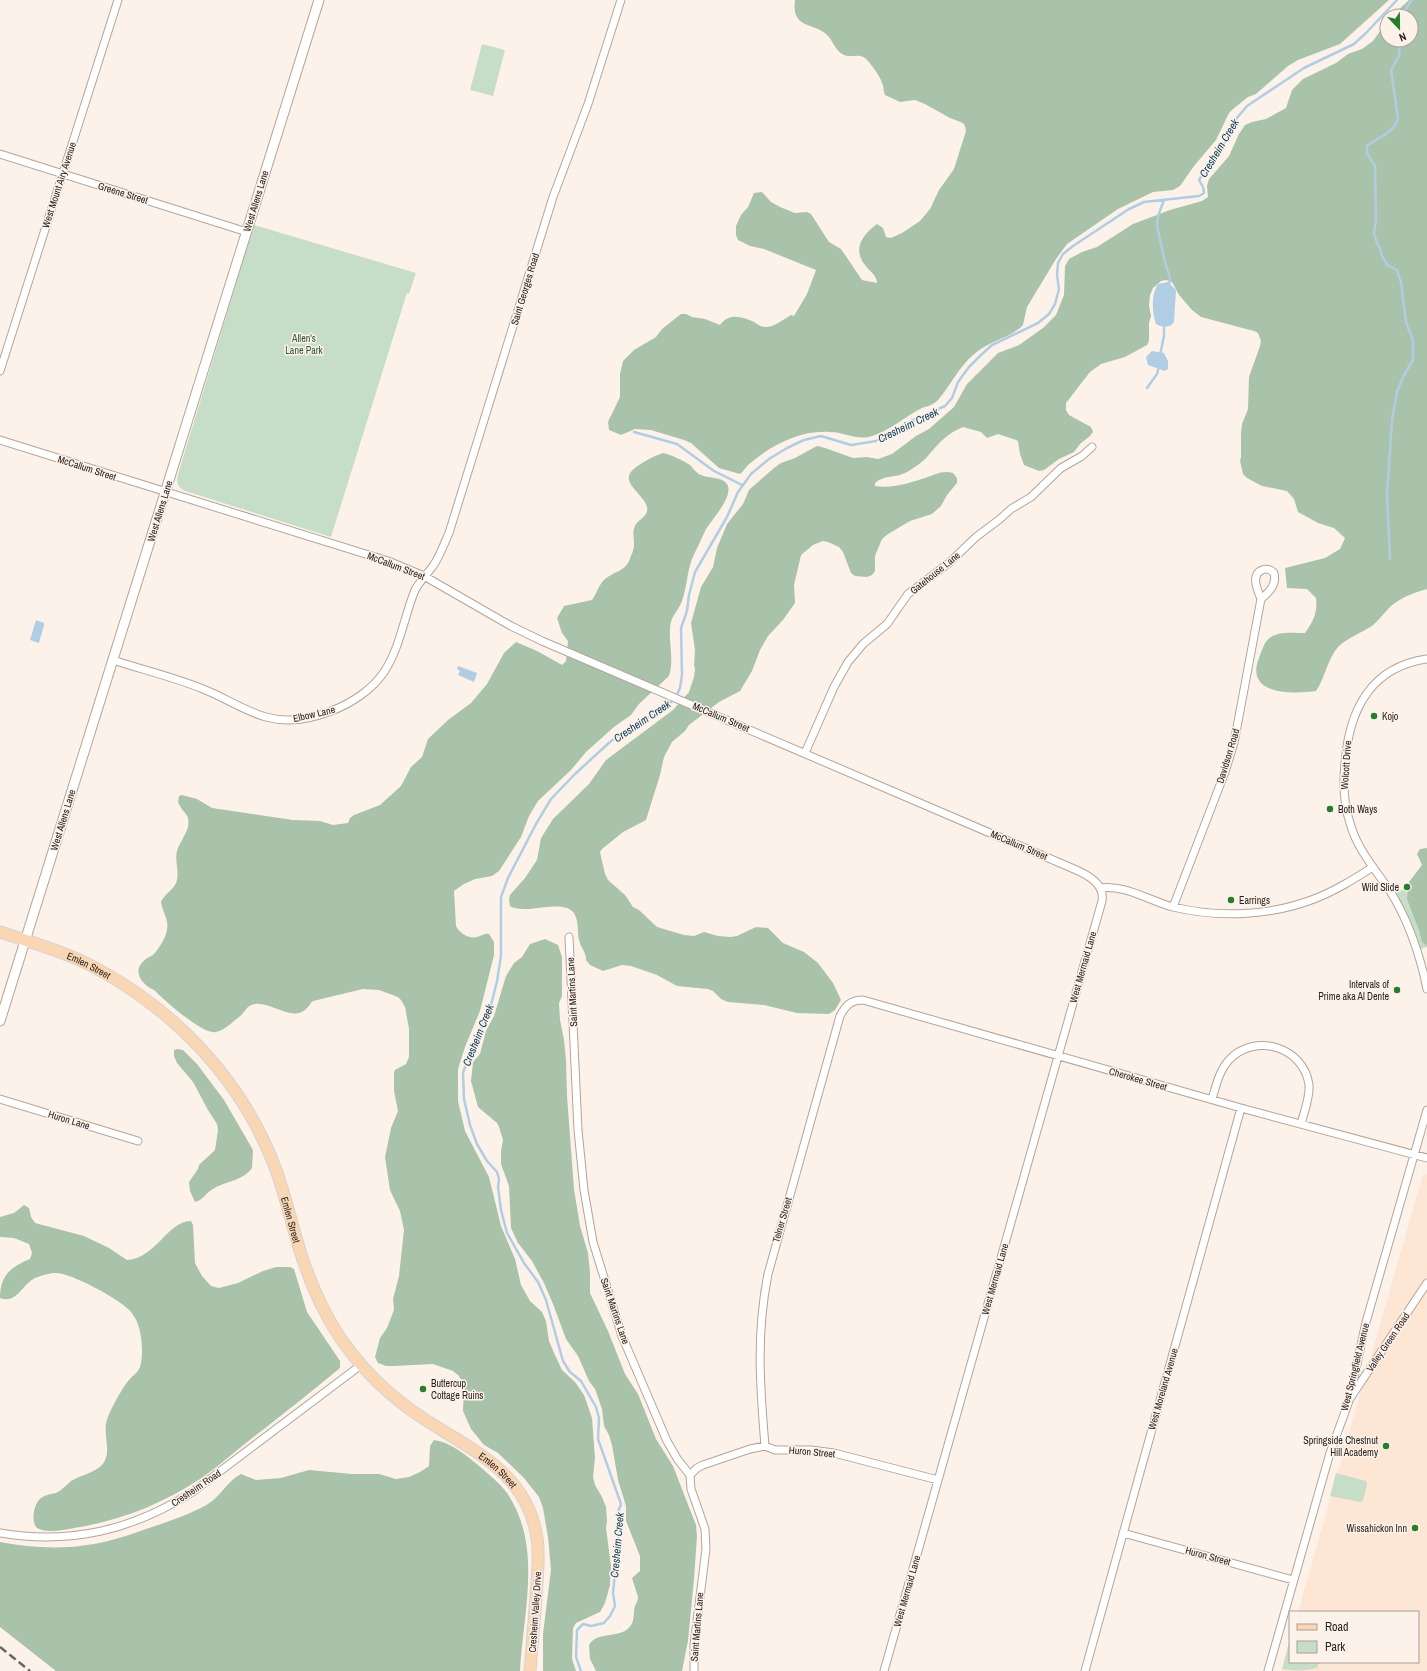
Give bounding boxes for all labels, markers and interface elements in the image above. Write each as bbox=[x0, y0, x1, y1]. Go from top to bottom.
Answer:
north arrow bbox=[1379, 8, 1419, 48]
text: N bbox=[1397, 30, 1408, 45]
water label: Cresheim Creek bbox=[1196, 116, 1242, 180]
street label: West Mount Airy Avenue bbox=[39, 140, 79, 230]
street label: West Allens Lane bbox=[241, 168, 272, 233]
street label: Greene Street bbox=[96, 179, 150, 207]
street label: Saint Georges Road bbox=[508, 251, 542, 327]
park label: Allen's Lane Park bbox=[285, 332, 324, 357]
water label: Cresheim Creek bbox=[875, 404, 941, 446]
street label: McCallum Street bbox=[56, 452, 119, 484]
street label: West Allens Lane bbox=[145, 478, 176, 543]
street label: McCallum Street bbox=[365, 549, 427, 583]
street label: Gatehouse Lane bbox=[907, 549, 963, 597]
water label: Cresheim Creek bbox=[611, 697, 674, 745]
street label: McCallum Street bbox=[691, 699, 752, 735]
street label: Elbow Lane bbox=[292, 703, 337, 725]
place label: Kojo bbox=[1382, 710, 1399, 723]
marker: Kojo bbox=[1369, 711, 1379, 721]
street label: Davidson Road bbox=[1214, 727, 1242, 785]
street label: Wolcott Drive bbox=[1338, 740, 1354, 790]
street label: West Allens Lane bbox=[48, 787, 79, 852]
place label: Both Ways bbox=[1338, 803, 1377, 816]
marker: Both Ways bbox=[1325, 804, 1335, 814]
street label: McCallum Street bbox=[989, 827, 1050, 863]
place label: Wild Slide bbox=[1362, 881, 1399, 894]
marker: Wild Slide bbox=[1402, 882, 1412, 892]
place label: Earrings bbox=[1239, 894, 1270, 907]
marker: Earrings bbox=[1226, 895, 1236, 905]
street label: West Mermaid Lane bbox=[1067, 929, 1100, 1004]
street label: Emlen Street bbox=[65, 949, 114, 982]
street label: Saint Martins Lane bbox=[564, 957, 580, 1027]
place label: Intervals of Prime aka Al Dente bbox=[1318, 978, 1390, 1003]
marker: Intervals of Prime aka Al Dente bbox=[1392, 985, 1402, 995]
water label: Cresheim Creek bbox=[459, 1001, 497, 1068]
street label: Cherokee Street bbox=[1108, 1065, 1169, 1094]
street label: Huron Lane bbox=[47, 1108, 92, 1133]
street label: Emlen Street bbox=[278, 1195, 304, 1245]
street label: Telner Street bbox=[769, 1195, 795, 1244]
street label: West Mermaid Lane bbox=[979, 1241, 1012, 1316]
street label: Saint Martins Lane bbox=[598, 1276, 633, 1346]
street label: Valley Green Road bbox=[1363, 1310, 1413, 1374]
street label: West Springfield Avenue bbox=[1338, 1321, 1372, 1412]
street label: West Moreland Avenue bbox=[1145, 1346, 1181, 1431]
place label: Buttercup Cottage Ruins bbox=[431, 1377, 483, 1402]
marker: Buttercup Cottage Ruins bbox=[418, 1384, 428, 1394]
place label: Springside Chestnut Hill Academy bbox=[1303, 1434, 1379, 1459]
marker: Springside Chestnut Hill Academy bbox=[1381, 1441, 1391, 1451]
street label: Huron Street bbox=[788, 1443, 836, 1461]
street label: Emlen Street bbox=[476, 1449, 521, 1491]
street label: Cresheim Road bbox=[169, 1467, 223, 1509]
water label: Cresheim Creek bbox=[607, 1511, 627, 1578]
place label: Wissahickon Inn bbox=[1346, 1522, 1407, 1535]
marker: Wissahickon Inn bbox=[1410, 1523, 1420, 1533]
street label: Huron Street bbox=[1184, 1544, 1233, 1568]
street label: West Mermaid Lane bbox=[891, 1553, 924, 1628]
street label: Cresheim Valley Drive bbox=[526, 1570, 544, 1653]
street label: Saint Martins Lane bbox=[688, 1591, 707, 1662]
legend bbox=[1289, 1611, 1419, 1663]
text: Road bbox=[1325, 1619, 1349, 1635]
text: Park bbox=[1325, 1639, 1345, 1655]

